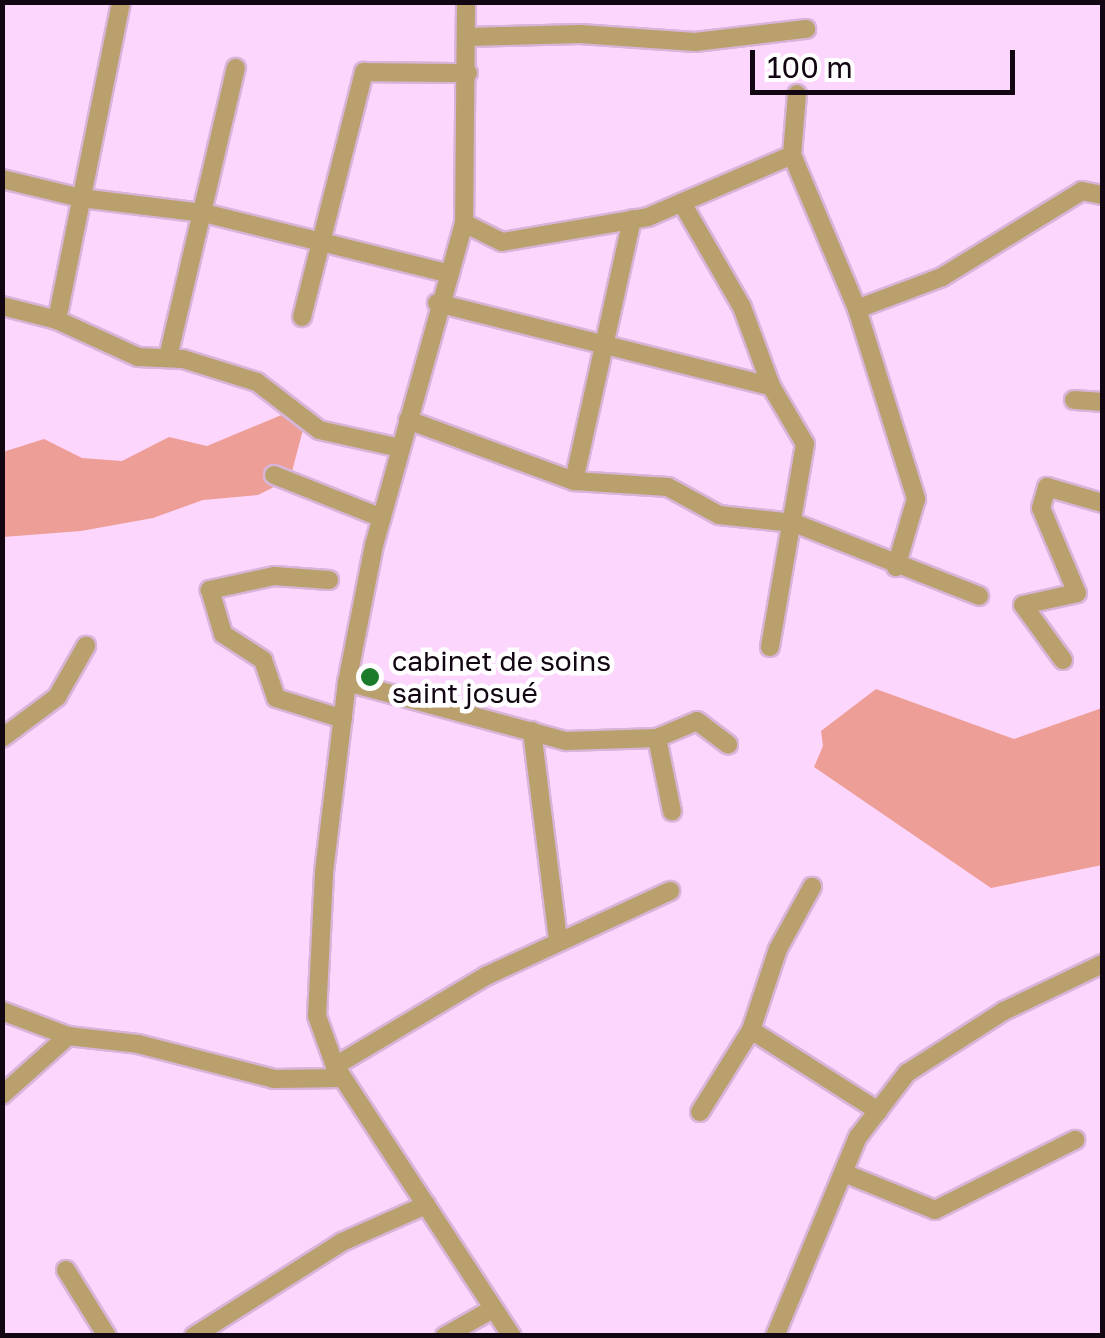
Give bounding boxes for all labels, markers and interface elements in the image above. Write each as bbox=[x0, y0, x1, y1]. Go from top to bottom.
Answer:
scale bar bbox=[755, 30, 1020, 92]
text: 100 m bbox=[767, 49, 853, 85]
place label: cabinet de soins saint josué bbox=[392, 644, 611, 710]
marker: cabinet de soins saint josué bbox=[357, 664, 383, 690]

